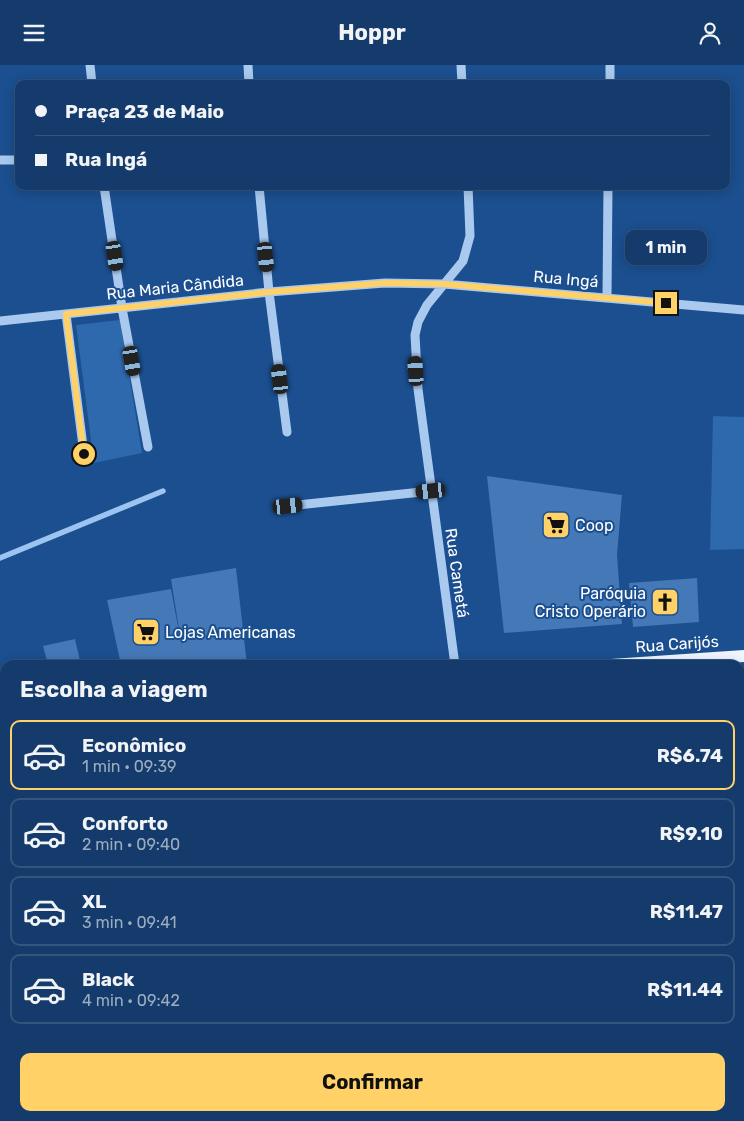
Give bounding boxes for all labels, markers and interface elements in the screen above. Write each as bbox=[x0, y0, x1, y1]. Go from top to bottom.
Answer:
icon: menu bbox=[20, 19, 48, 47]
text: Hoppr bbox=[338, 19, 406, 46]
icon: person bbox=[696, 19, 724, 47]
text: Praça 23 de Maio bbox=[65, 100, 224, 123]
text: Rua Ingá bbox=[65, 148, 147, 171]
callout: 1 min bbox=[625, 231, 707, 265]
text: 1 min bbox=[646, 238, 686, 257]
car bbox=[105, 240, 124, 272]
car bbox=[256, 241, 275, 273]
street label: Rua Ingá bbox=[533, 267, 599, 291]
street label: Rua Maria Cândida bbox=[105, 270, 245, 304]
route end bbox=[655, 292, 677, 314]
car bbox=[122, 345, 141, 377]
car bbox=[407, 356, 424, 386]
car bbox=[270, 363, 289, 395]
route start bbox=[73, 443, 95, 465]
car bbox=[415, 482, 446, 500]
car bbox=[272, 497, 303, 515]
supermarket icon: Coop bbox=[541, 510, 571, 540]
place label: Coop bbox=[575, 516, 614, 535]
street label: Rua Cametá bbox=[441, 527, 473, 619]
place label: Paróquia Cristo Operário bbox=[535, 584, 646, 621]
church icon: Paróquia Cristo Operário bbox=[650, 587, 680, 617]
supermarket icon: Lojas Americanas bbox=[131, 617, 161, 647]
place label: Lojas Americanas bbox=[165, 623, 296, 642]
street label: Rua Carijós bbox=[635, 632, 719, 656]
text: Escolha a viagem bbox=[20, 676, 208, 703]
icon: car bbox=[22, 733, 67, 778]
text: Econômico bbox=[82, 734, 186, 757]
text: R$6.74 bbox=[657, 744, 723, 767]
text: 1 min · 09:39 bbox=[82, 757, 177, 776]
icon: car bbox=[22, 811, 67, 856]
text: Conforto bbox=[82, 812, 168, 835]
text: R$9.10 bbox=[659, 822, 723, 845]
text: 2 min · 09:40 bbox=[82, 835, 180, 854]
icon: car bbox=[22, 889, 67, 934]
text: XL bbox=[82, 890, 106, 913]
text: R$11.47 bbox=[650, 900, 723, 923]
text: 3 min · 09:41 bbox=[82, 913, 177, 932]
icon: car bbox=[22, 967, 67, 1012]
text: Black bbox=[82, 968, 134, 991]
text: R$11.44 bbox=[647, 978, 723, 1001]
text: 4 min · 09:42 bbox=[82, 991, 180, 1010]
button: Confirmar bbox=[20, 1053, 725, 1111]

